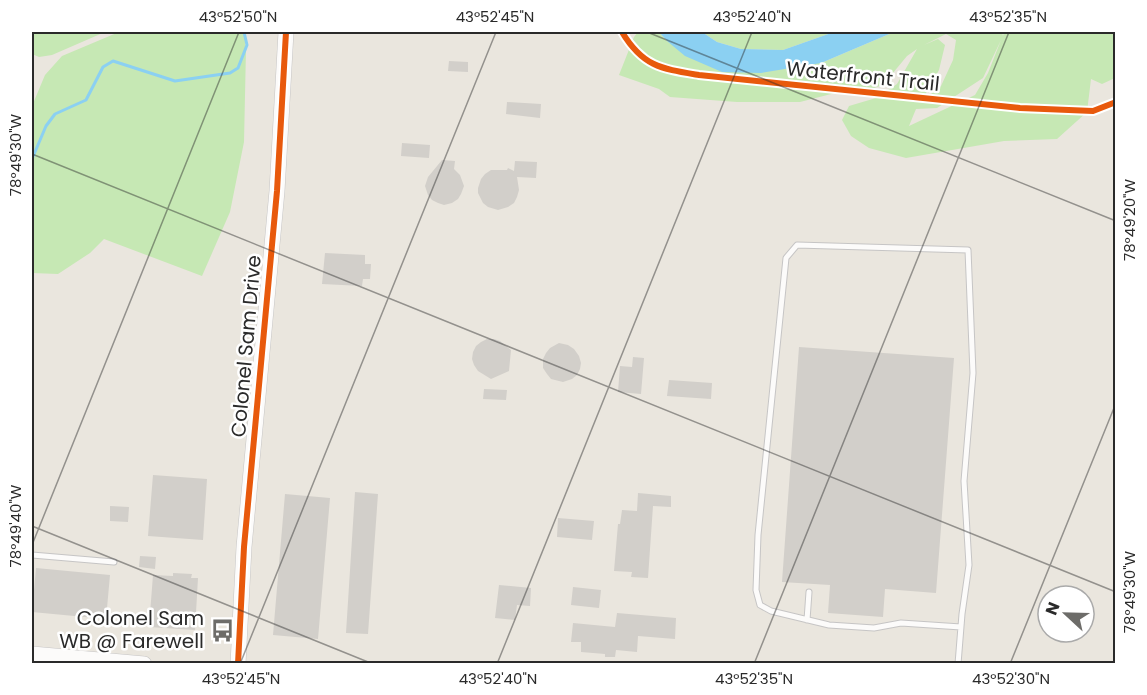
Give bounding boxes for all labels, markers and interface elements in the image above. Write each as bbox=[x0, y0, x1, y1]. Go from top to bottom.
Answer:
text: 43°52'50"N bbox=[199, 6, 277, 27]
text: 43°52'45"N bbox=[456, 6, 534, 27]
text: 43°52'40"N bbox=[713, 6, 791, 27]
text: 43°52'35"N bbox=[969, 6, 1047, 27]
street label: Waterfront Trail bbox=[785, 54, 941, 98]
text: 78°49'30"W bbox=[5, 113, 26, 196]
text: 78°49'20"W bbox=[1119, 179, 1140, 261]
street label: Colonel Sam Drive bbox=[224, 254, 268, 438]
text: 78°49'40"W bbox=[5, 484, 26, 567]
text: 78°49'30"W bbox=[1119, 550, 1140, 633]
north arrow bbox=[1036, 584, 1096, 644]
text: N bbox=[1040, 599, 1065, 618]
place label: Colonel Sam WB @ Farewell bbox=[59, 604, 204, 655]
bus stop icon: Colonel Sam WB @ Farewell bbox=[209, 617, 235, 643]
text: 43°52'45"N bbox=[202, 668, 280, 689]
text: 43°52'40"N bbox=[459, 668, 537, 689]
text: 43°52'35"N bbox=[715, 668, 793, 689]
text: 43°52'30"N bbox=[972, 668, 1050, 689]

